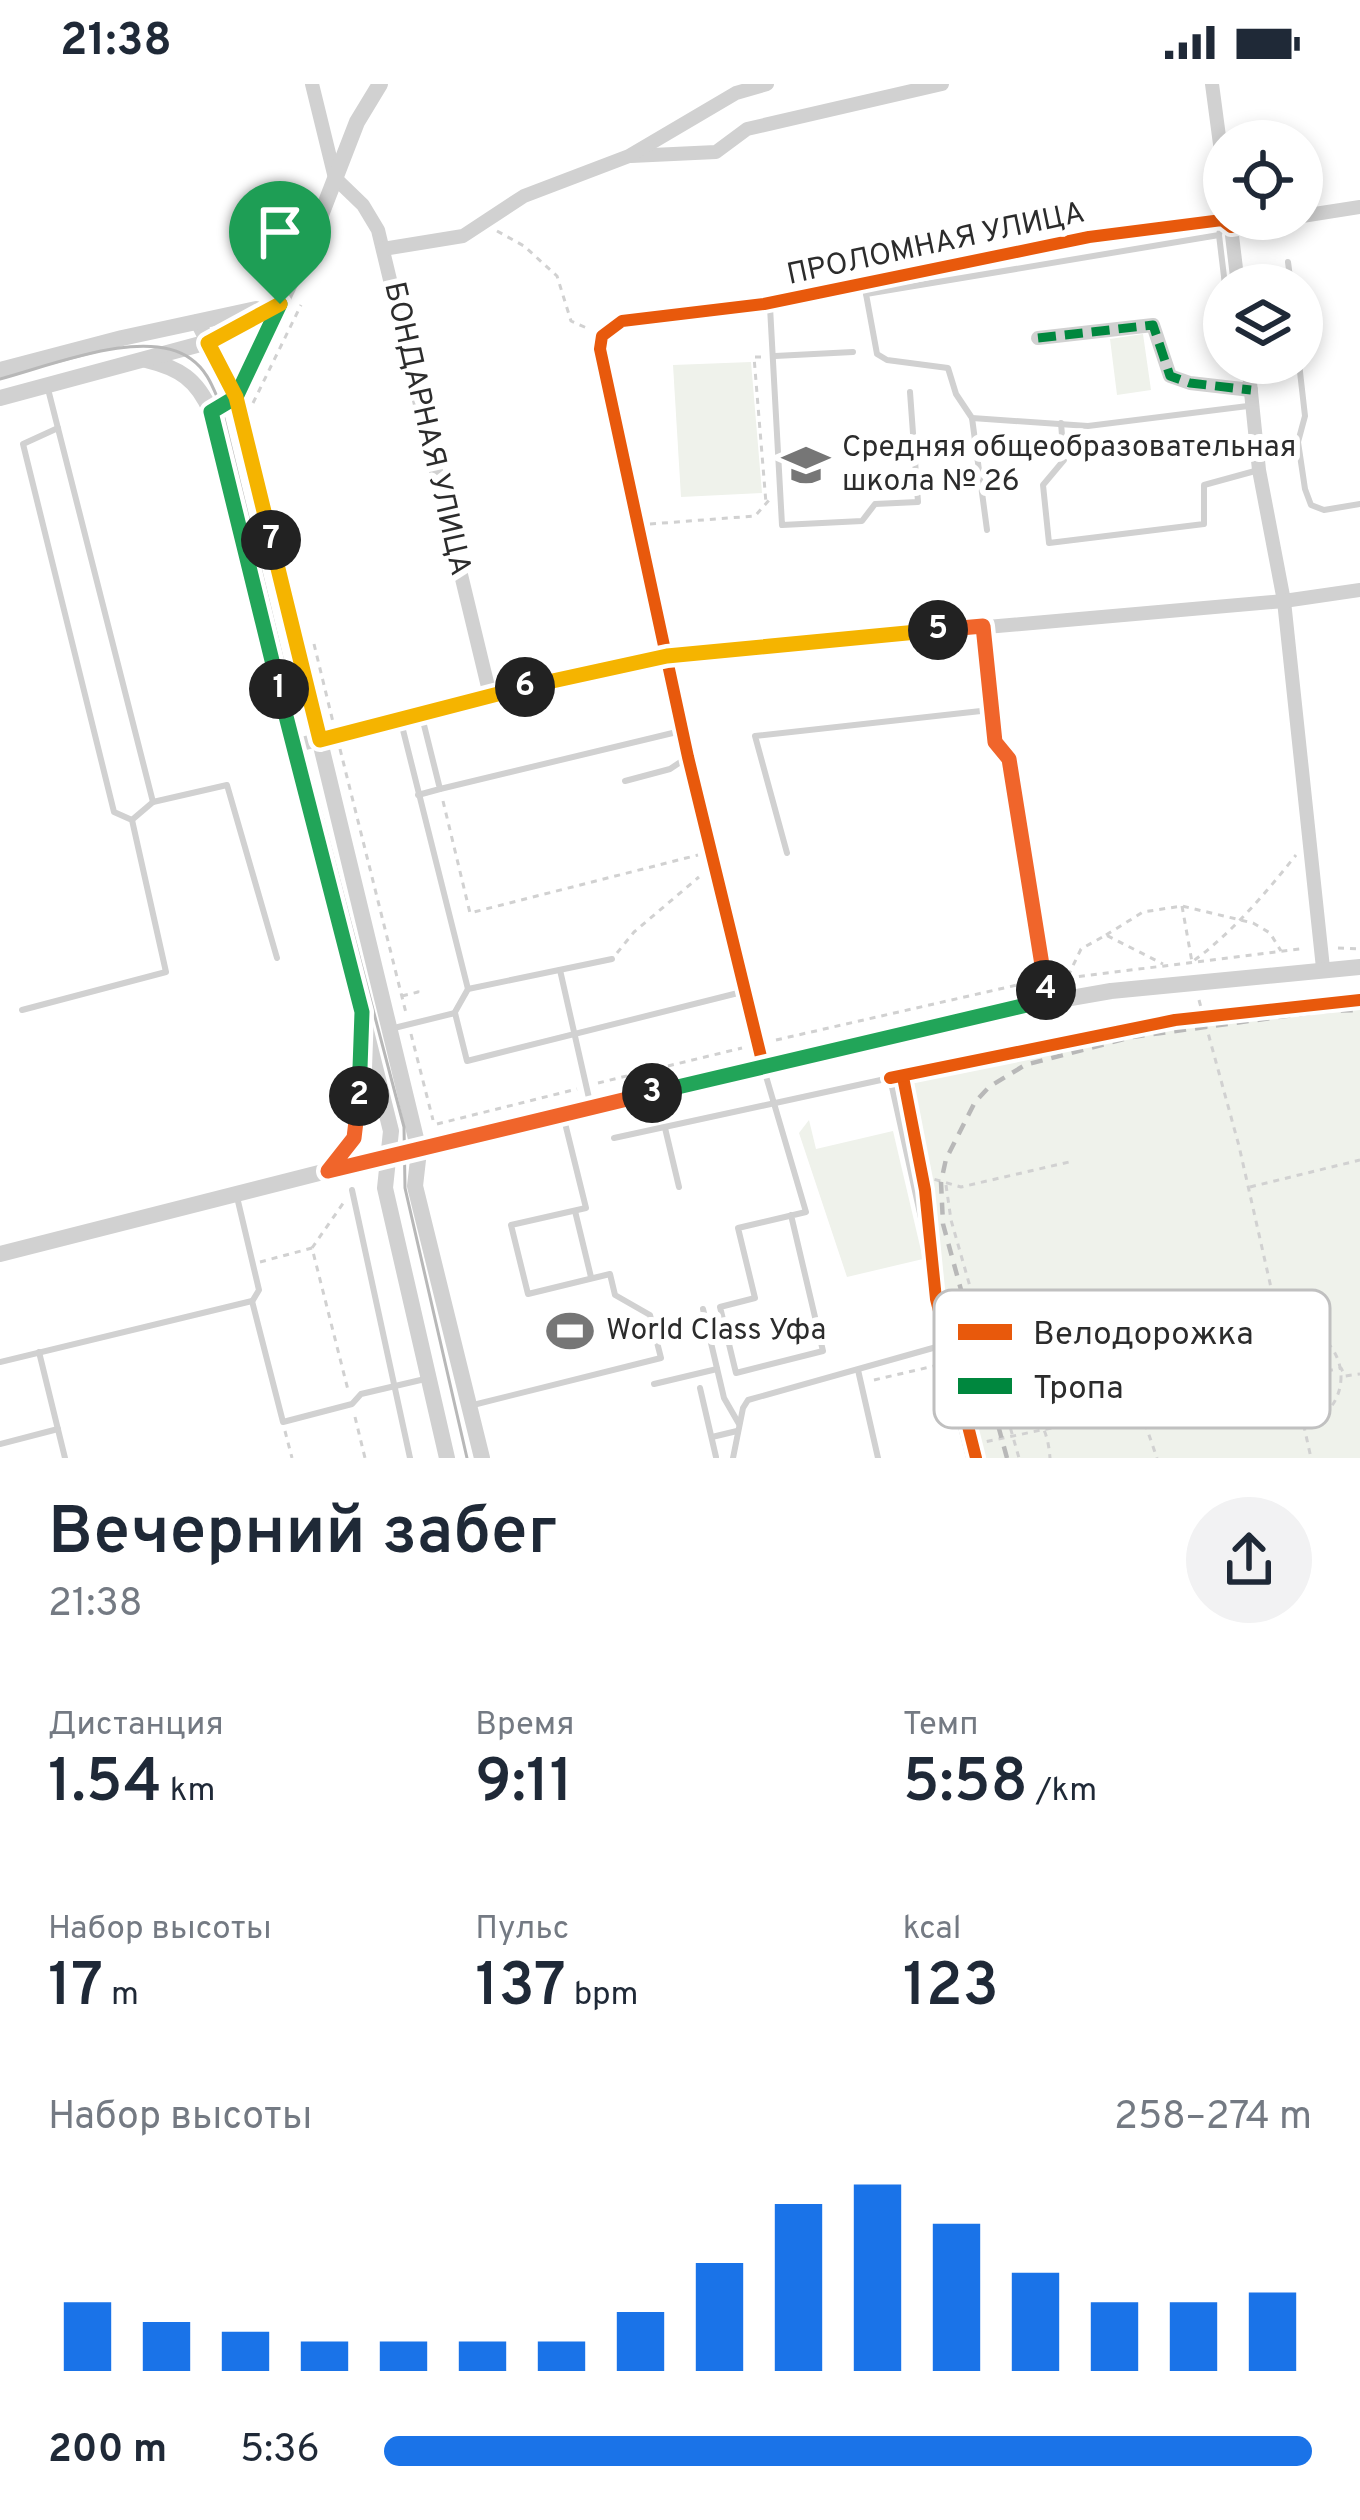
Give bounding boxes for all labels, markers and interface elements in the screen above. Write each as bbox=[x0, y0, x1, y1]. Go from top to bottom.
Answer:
text: 21:38 bbox=[60, 14, 172, 71]
map controls bbox=[1203, 120, 1323, 384]
button: locate bbox=[1203, 120, 1323, 240]
pin bbox=[229, 181, 331, 304]
street label: ПРОЛОМНАЯ УЛИЦА bbox=[784, 195, 1088, 295]
icon: arrive bbox=[247, 199, 313, 265]
button: layers bbox=[1203, 264, 1323, 384]
street label: БОНДАРНАЯ УЛИЦА bbox=[374, 278, 478, 580]
place label: Средняя общеобразовательная школа № 26 bbox=[842, 430, 1296, 501]
school or university icon: Средняя общеобразовательная школа № 26 bbox=[781, 440, 831, 490]
pin: 7 bbox=[241, 510, 301, 570]
text: 7 bbox=[262, 519, 280, 561]
pin: 5 bbox=[908, 600, 968, 660]
text: 5 bbox=[928, 609, 948, 651]
pin: 6 bbox=[495, 657, 555, 717]
pin: 1 bbox=[249, 659, 309, 719]
text: 6 bbox=[515, 666, 535, 708]
text: 1 bbox=[272, 668, 286, 710]
pin: 4 bbox=[1016, 960, 1076, 1020]
text: 4 bbox=[1035, 969, 1057, 1011]
pin: 3 bbox=[622, 1063, 682, 1123]
pin: 2 bbox=[329, 1066, 389, 1126]
text: 3 bbox=[642, 1072, 662, 1114]
text: 2 bbox=[349, 1075, 369, 1117]
legend bbox=[934, 1290, 1330, 1428]
sports icon: World Class Уфа bbox=[545, 1306, 595, 1356]
place label: World Class Уфа bbox=[606, 1313, 826, 1350]
text: Велодорожка bbox=[1033, 1315, 1254, 1357]
text: Тропа bbox=[1033, 1369, 1124, 1411]
text: Вечерний забег bbox=[48, 1494, 557, 1577]
button: share bbox=[1186, 1497, 1312, 1623]
text: 21:38 bbox=[48, 1581, 143, 1630]
text: Дистанция bbox=[48, 1705, 224, 1747]
text: Время bbox=[475, 1705, 575, 1747]
text: Темп bbox=[903, 1705, 979, 1747]
text: 1.54 bbox=[48, 1747, 162, 1823]
text: 9:11 bbox=[475, 1747, 573, 1823]
text: 5:58 bbox=[903, 1747, 1028, 1823]
text: km bbox=[162, 1771, 215, 1813]
text: /km bbox=[1028, 1771, 1097, 1813]
text: Набор высоты bbox=[48, 1909, 272, 1951]
text: Пульс bbox=[475, 1909, 569, 1951]
text: kcal bbox=[903, 1909, 961, 1951]
text: 17 bbox=[48, 1951, 103, 2027]
text: 137 bbox=[475, 1951, 566, 2027]
text: 123 bbox=[903, 1951, 999, 2027]
text: m bbox=[103, 1975, 139, 2017]
text: bpm bbox=[566, 1975, 638, 2017]
text: Набор высоты bbox=[48, 2094, 312, 2143]
text: 258–274 m bbox=[1114, 2094, 1312, 2143]
text: 200 m bbox=[48, 2427, 167, 2476]
text: 5:36 bbox=[240, 2427, 320, 2476]

